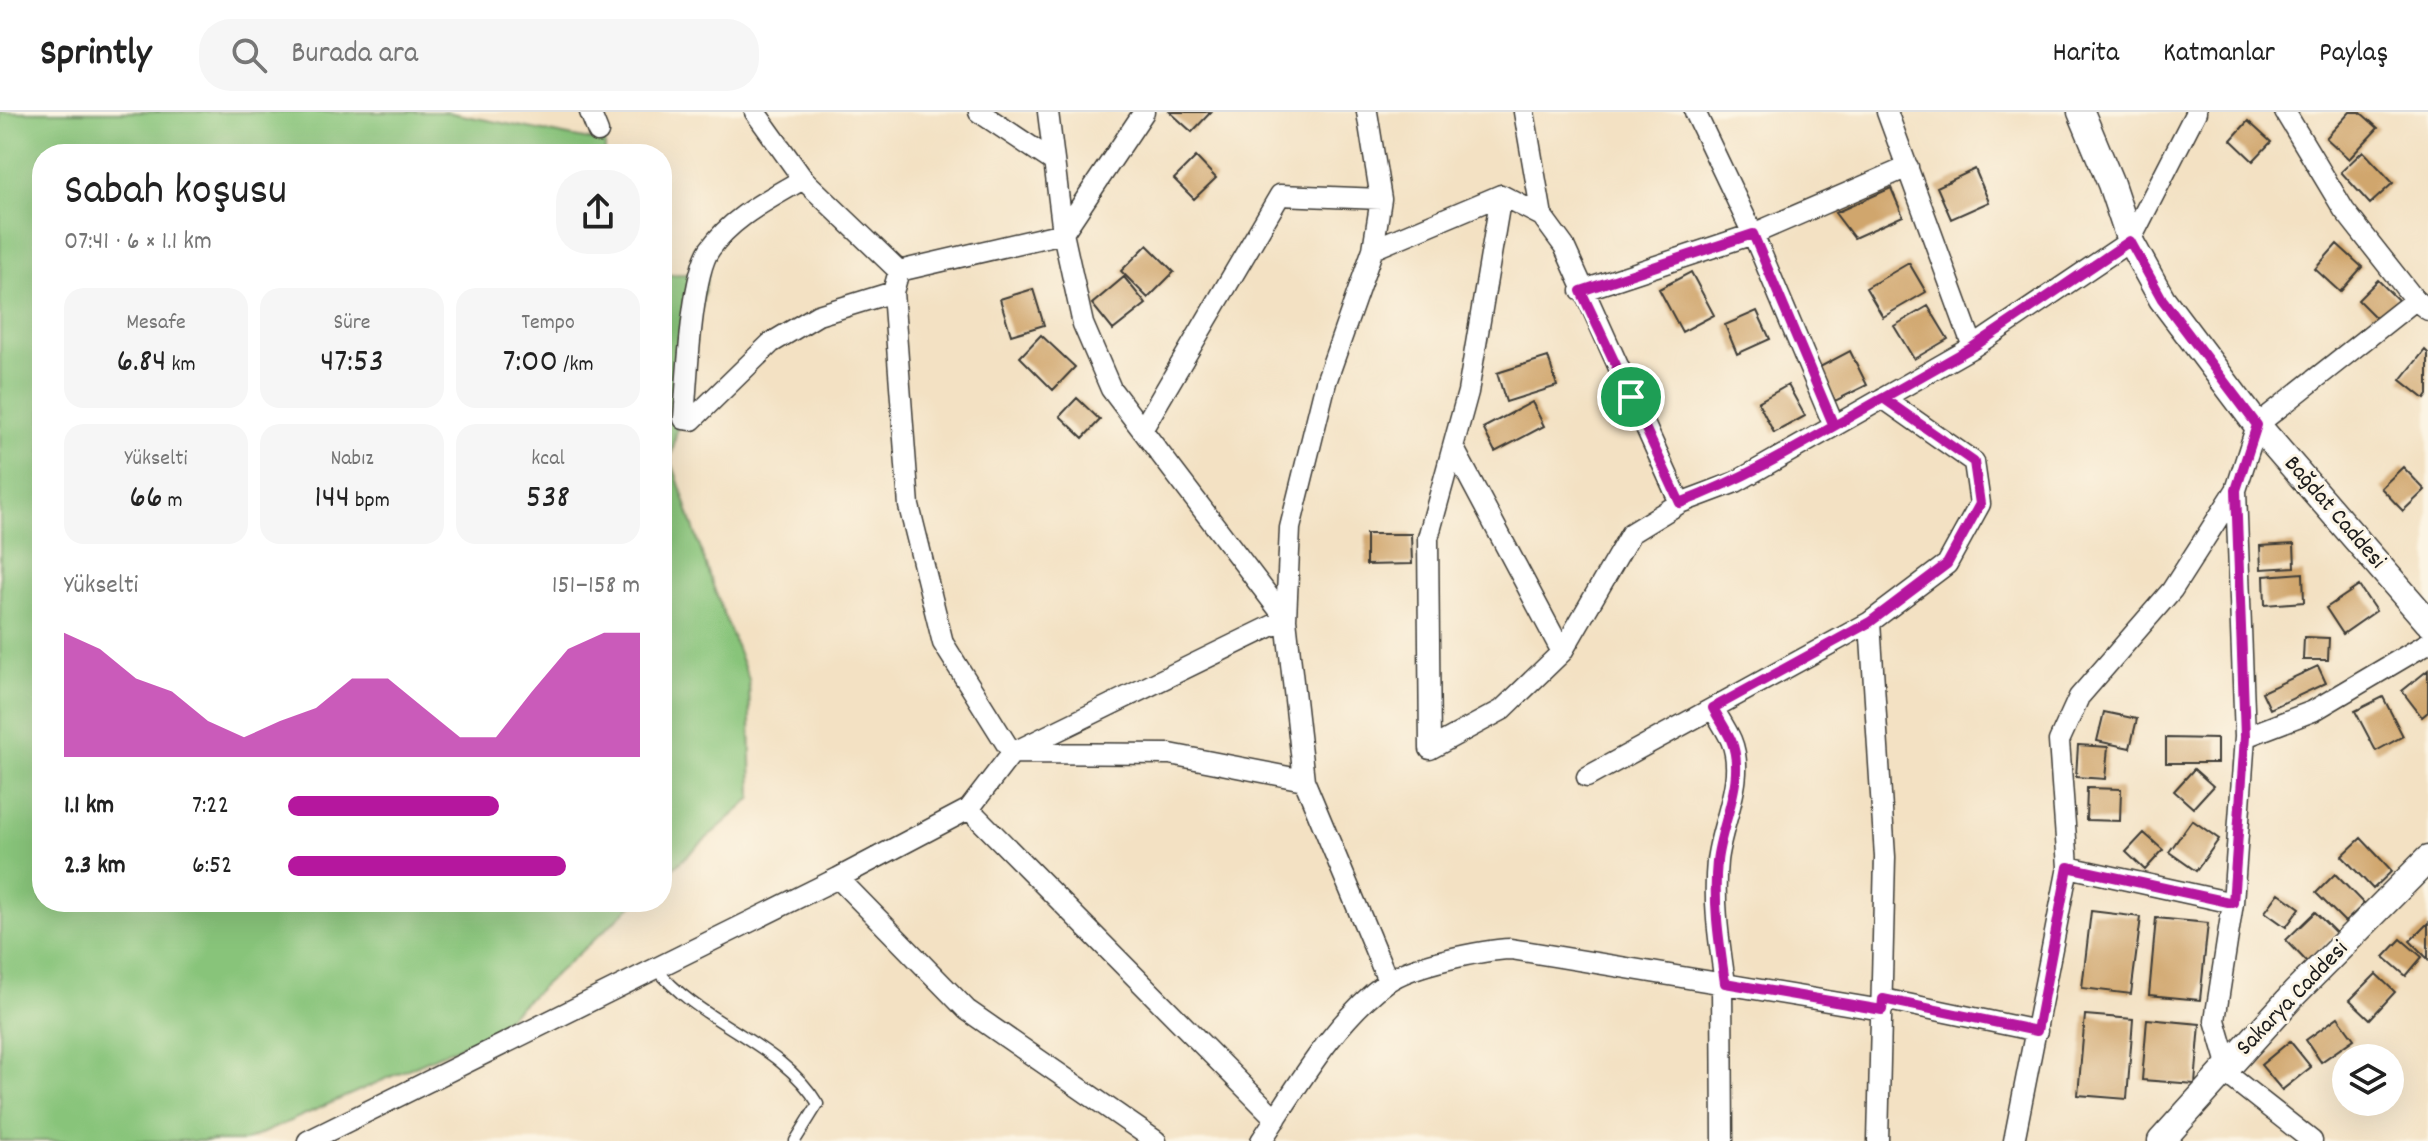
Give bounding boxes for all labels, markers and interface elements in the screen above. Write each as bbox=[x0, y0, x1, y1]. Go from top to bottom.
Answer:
search box bbox=[199, 19, 759, 91]
text: Sprintly bbox=[40, 28, 151, 83]
icon: search bbox=[227, 33, 271, 77]
text: Burada ara bbox=[291, 34, 418, 77]
text: Harita bbox=[2053, 35, 2119, 75]
text: Katmanlar bbox=[2163, 35, 2275, 75]
text: Paylaş bbox=[2319, 35, 2388, 75]
text: Sabah koşusu bbox=[64, 162, 287, 225]
button: share bbox=[556, 170, 640, 254]
text: 07:41 · 6 × 1.1 km bbox=[64, 224, 212, 261]
text: Mesafe bbox=[126, 308, 186, 339]
text: Süre bbox=[333, 308, 371, 339]
text: Tempo bbox=[521, 308, 575, 339]
text: 6.84 bbox=[116, 339, 166, 388]
text: 47:53 bbox=[320, 339, 384, 388]
text: 7:00 bbox=[502, 339, 558, 388]
text: km bbox=[166, 350, 196, 381]
text: /km bbox=[558, 350, 594, 381]
pin bbox=[1597, 363, 1665, 431]
icon: arrive bbox=[1609, 375, 1653, 419]
text: Yükselti bbox=[125, 444, 187, 475]
text: Nabız bbox=[330, 444, 374, 475]
text: kcal bbox=[531, 444, 565, 475]
street label: Bağdat Caddesi bbox=[2275, 449, 2393, 577]
text: 66 bbox=[129, 475, 163, 524]
text: 144 bbox=[314, 475, 350, 524]
text: 538 bbox=[526, 475, 570, 524]
text: m bbox=[163, 486, 183, 517]
text: bpm bbox=[350, 486, 390, 517]
text: Yükselti bbox=[64, 568, 138, 605]
text: 151–158 m bbox=[552, 568, 640, 605]
text: 1.1 km bbox=[64, 788, 114, 825]
text: 7:22 bbox=[192, 788, 229, 825]
text: 2.3 km bbox=[64, 848, 126, 885]
text: 6:52 bbox=[192, 848, 232, 885]
street label: Sakarya Caddesi bbox=[2229, 934, 2357, 1064]
map controls bbox=[2332, 1044, 2404, 1116]
button: layers bbox=[2332, 1044, 2404, 1116]

